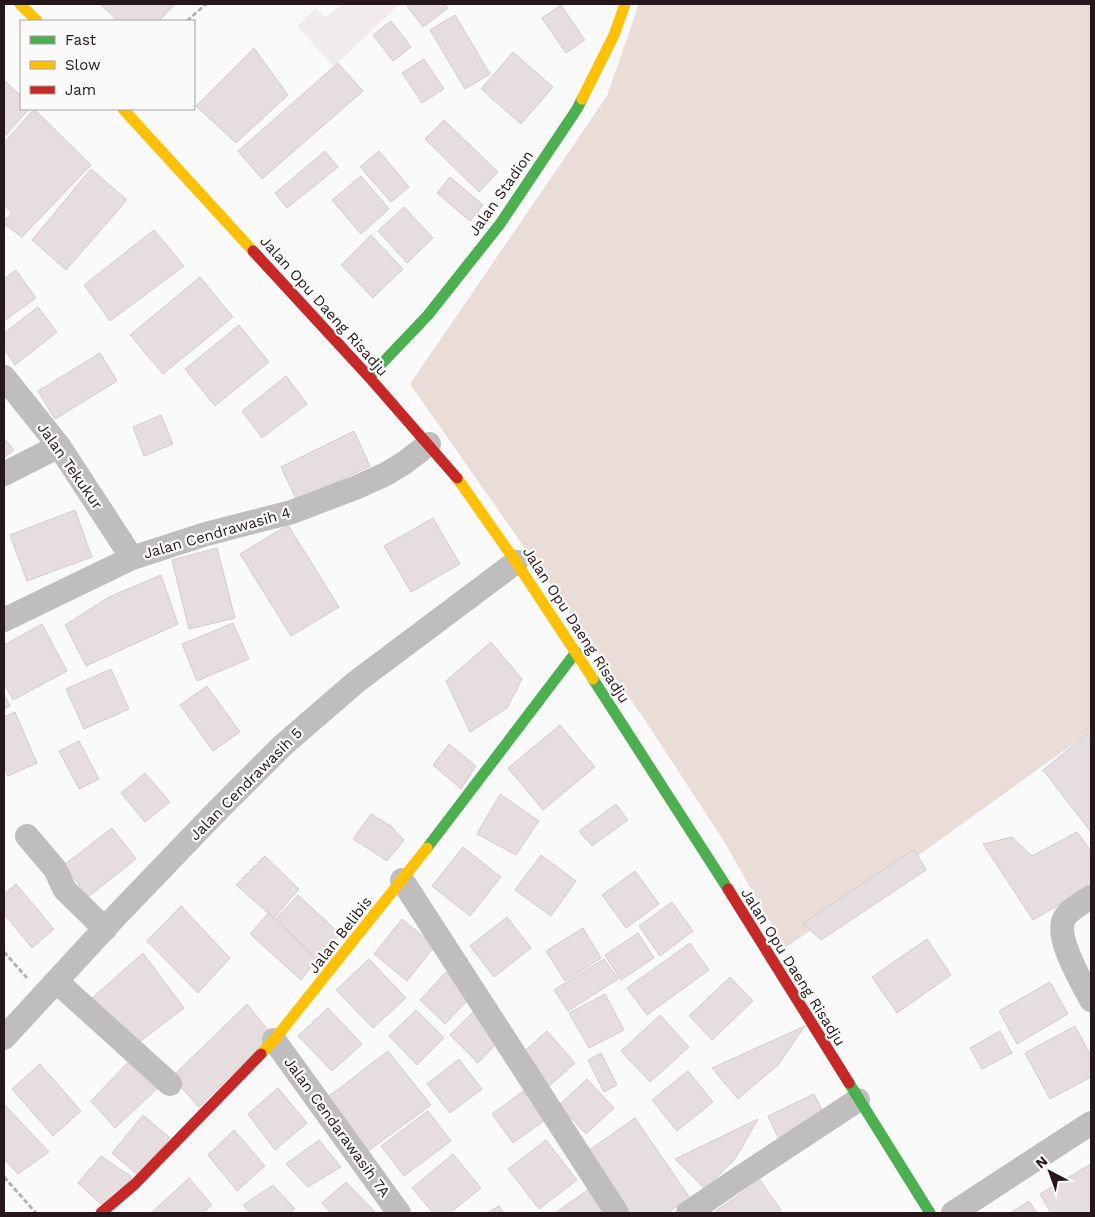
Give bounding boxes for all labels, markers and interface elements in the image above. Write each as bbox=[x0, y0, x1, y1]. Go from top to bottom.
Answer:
legend bbox=[20, 20, 195, 110]
text: Fast bbox=[65, 31, 97, 49]
text: Slow bbox=[65, 56, 101, 74]
text: Jam bbox=[65, 81, 96, 99]
street label: Jalan Stadion bbox=[465, 147, 537, 239]
street label: Jalan Opu Daeng Risadju bbox=[256, 232, 392, 380]
street label: Jalan Tekukur bbox=[34, 419, 106, 513]
street label: Jalan Cendrawasih 4 bbox=[141, 503, 293, 563]
street label: Jalan Opu Daeng Risadju bbox=[519, 544, 633, 706]
street label: Jalan Cendrawasih 5 bbox=[186, 724, 306, 844]
street label: Jalan Opu Daeng Risadju bbox=[737, 885, 849, 1049]
street label: Jalan Belibis bbox=[304, 893, 376, 977]
street label: Jalan Cendarawasih 7A bbox=[280, 1054, 394, 1201]
north arrow bbox=[1025, 1147, 1075, 1197]
text: N bbox=[1032, 1153, 1051, 1172]

